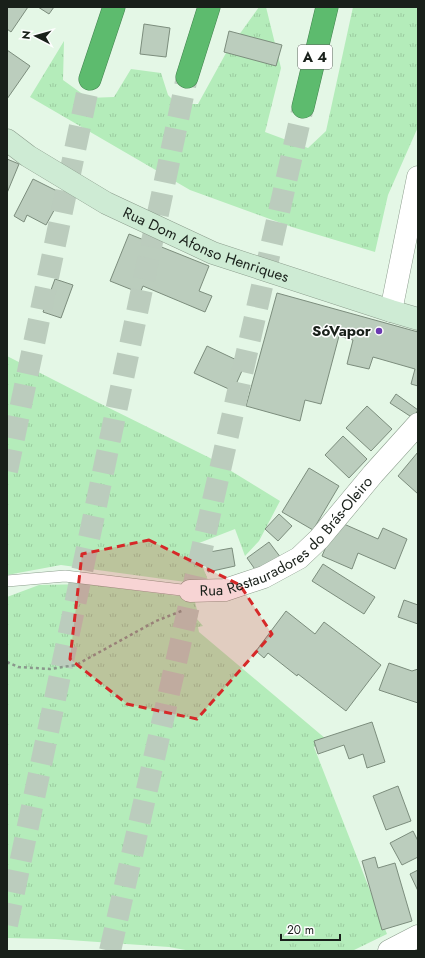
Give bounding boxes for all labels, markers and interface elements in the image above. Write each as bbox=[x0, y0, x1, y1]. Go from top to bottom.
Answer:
north arrow bbox=[16, 16, 56, 56]
text: N bbox=[18, 30, 34, 40]
road number: A 4 bbox=[298, 45, 332, 69]
street label: Rua Dom Afonso Henriques bbox=[119, 201, 292, 288]
place label: SóVapor bbox=[312, 320, 372, 342]
marker: SóVapor bbox=[374, 326, 384, 336]
street label: Rua Restauradores do Brás-Oleiro bbox=[199, 471, 378, 602]
scale bar bbox=[281, 916, 340, 942]
text: 20 m bbox=[287, 921, 314, 939]

